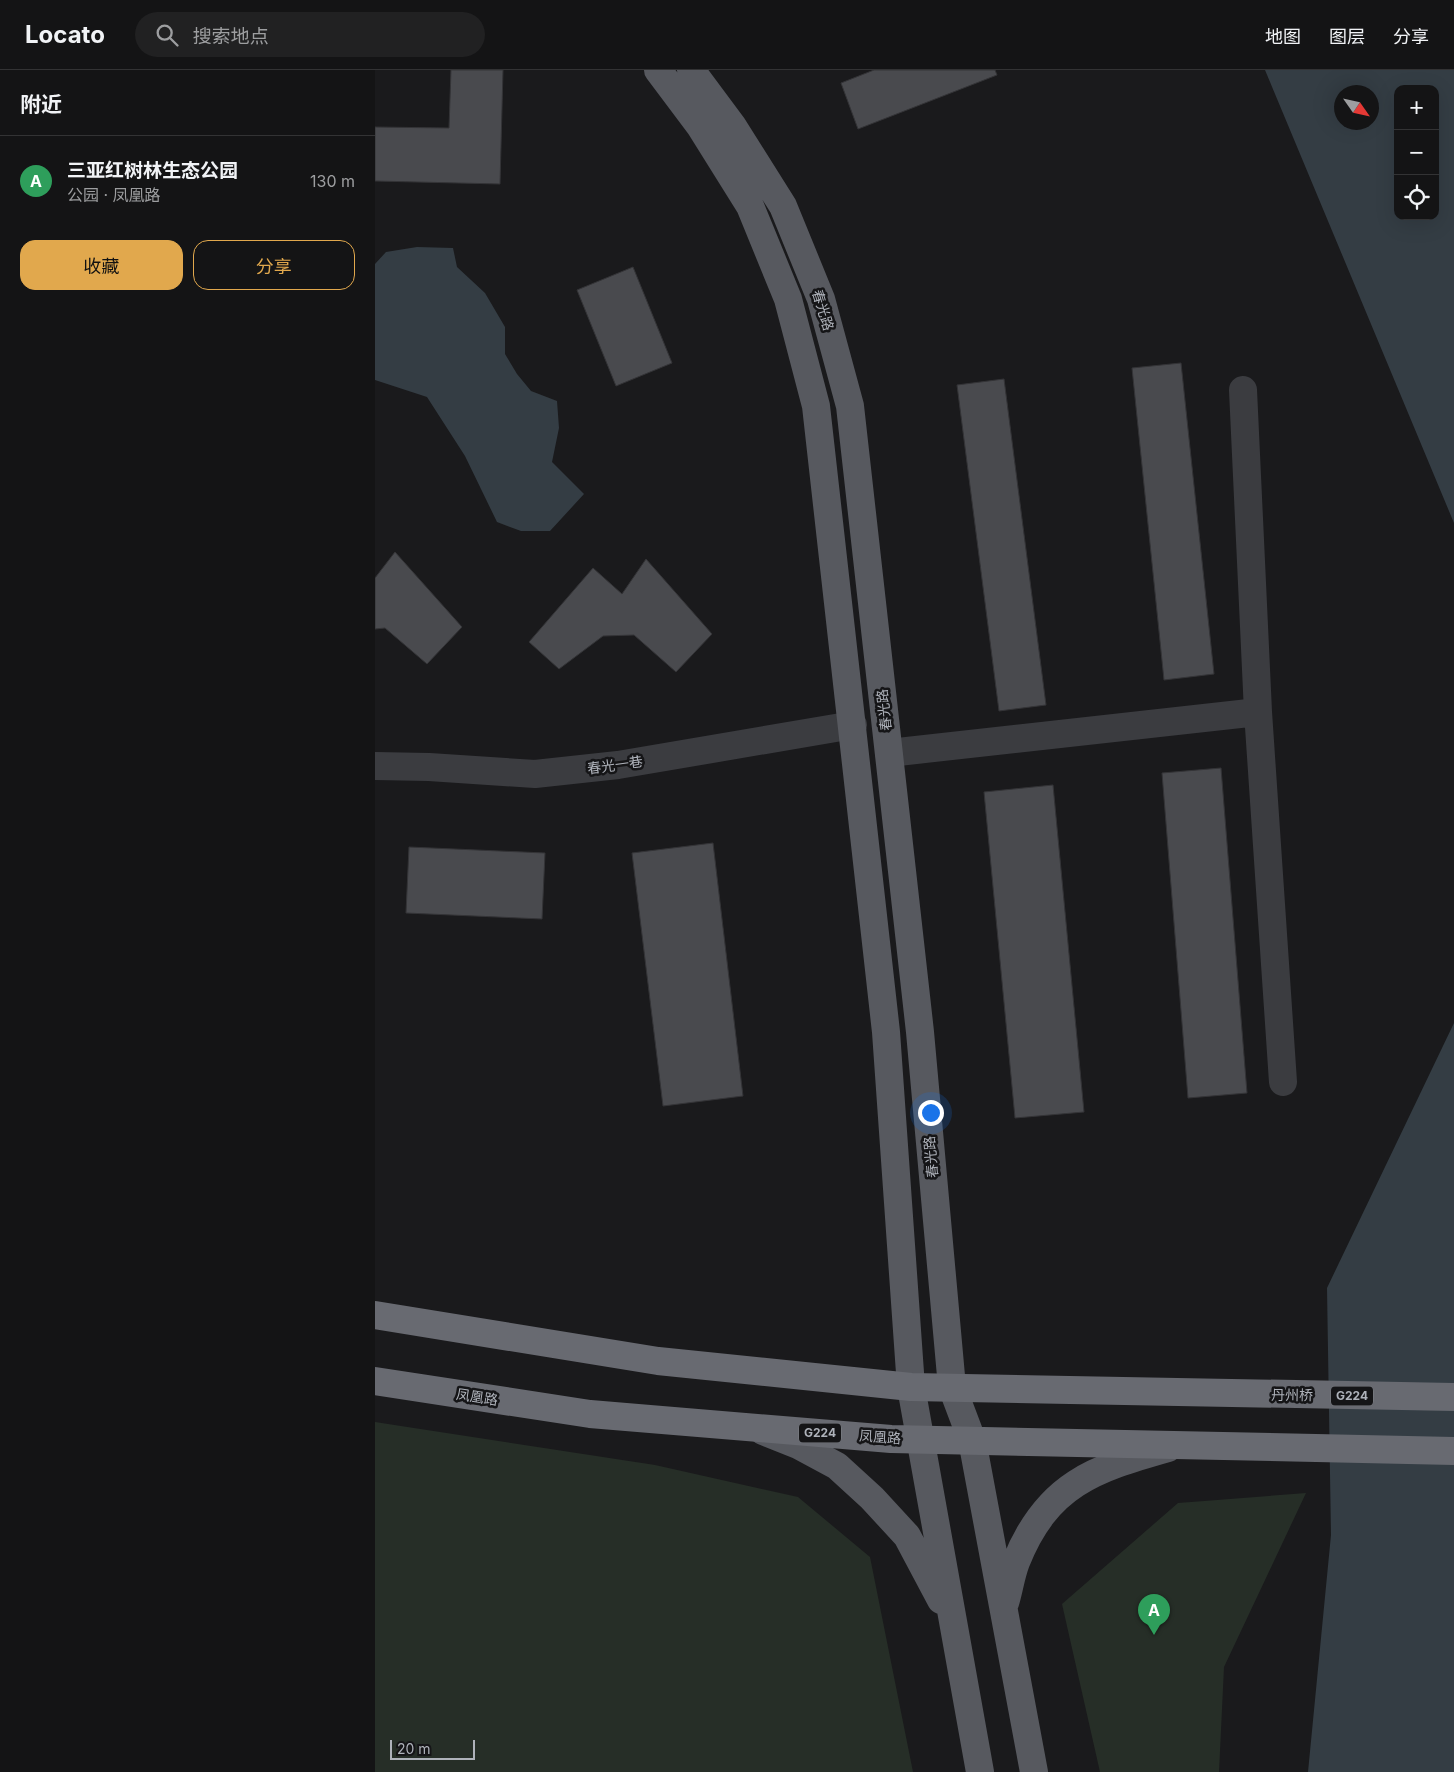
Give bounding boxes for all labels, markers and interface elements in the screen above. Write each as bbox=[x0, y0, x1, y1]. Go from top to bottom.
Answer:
search box bbox=[135, 12, 485, 57]
text: Locato bbox=[25, 20, 105, 49]
icon: search bbox=[153, 21, 181, 49]
text: 搜索地点 bbox=[193, 25, 269, 48]
text: 地图 bbox=[1265, 26, 1301, 47]
text: 图层 bbox=[1329, 26, 1365, 47]
text: 分享 bbox=[1393, 26, 1429, 47]
north arrow bbox=[1334, 85, 1379, 130]
map controls bbox=[1394, 85, 1439, 220]
button: + bbox=[1394, 85, 1439, 130]
text: 附近 bbox=[20, 92, 62, 117]
button: − bbox=[1394, 130, 1439, 175]
text: 三亚红树林生态公园 bbox=[67, 159, 238, 182]
text: A bbox=[30, 171, 42, 191]
text: 130 m bbox=[310, 171, 355, 191]
button: locate bbox=[1394, 175, 1439, 220]
text: 公园 · 凤凰路 bbox=[67, 185, 161, 205]
button: 收藏 bbox=[20, 240, 183, 290]
button: 分享 bbox=[193, 240, 355, 290]
street label: 春光路 bbox=[809, 287, 838, 332]
street label: 春光路 bbox=[873, 688, 894, 732]
street label: 春光一巷 bbox=[586, 752, 644, 777]
your location bbox=[918, 1100, 944, 1126]
street label: 春光路 bbox=[920, 1135, 941, 1179]
street label: 凤凰路 bbox=[455, 1385, 499, 1408]
street label: 丹州桥 bbox=[1271, 1386, 1313, 1403]
road number: G224 bbox=[1331, 1386, 1373, 1405]
road number: G224 bbox=[799, 1424, 841, 1442]
street label: 凤凰路 bbox=[858, 1427, 902, 1446]
pin: A bbox=[1138, 1594, 1170, 1635]
scale bar bbox=[390, 1737, 475, 1760]
text: 20 m bbox=[397, 1740, 431, 1757]

